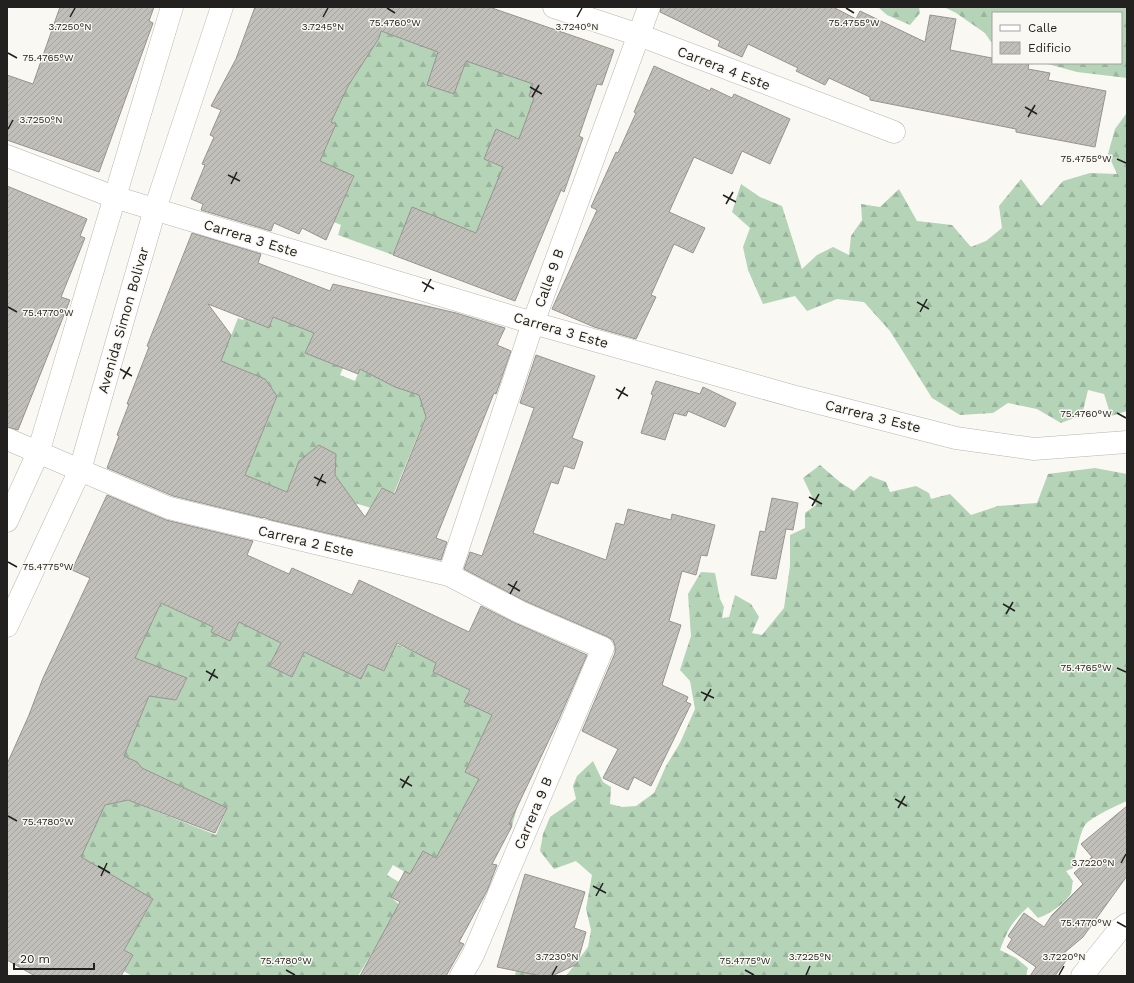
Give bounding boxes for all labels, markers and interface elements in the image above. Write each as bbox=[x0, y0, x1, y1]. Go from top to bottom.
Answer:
legend bbox=[992, 12, 1122, 64]
text: 75.4760°W bbox=[369, 17, 421, 28]
text: 75.4755°W bbox=[828, 17, 880, 28]
text: 3.7250°N bbox=[48, 21, 92, 32]
text: 3.7245°N bbox=[302, 21, 344, 32]
text: 3.7240°N bbox=[555, 21, 599, 32]
text: Calle bbox=[1028, 21, 1057, 35]
text: Edificio bbox=[1028, 41, 1071, 55]
street label: Carrera 4 Este bbox=[675, 43, 773, 93]
text: 75.4765°W bbox=[22, 52, 74, 63]
text: 3.7250°N bbox=[19, 114, 63, 125]
text: 75.4755°W bbox=[1060, 153, 1112, 164]
street label: Carrera 3 Este bbox=[202, 216, 300, 260]
street label: Avenida Simon Bolivar bbox=[94, 245, 152, 395]
street label: Calle 9 B bbox=[531, 246, 567, 310]
text: 75.4770°W bbox=[22, 307, 74, 318]
street label: Carrera 3 Este bbox=[512, 309, 610, 351]
street label: Carrera 3 Este bbox=[824, 396, 922, 436]
text: 75.4760°W bbox=[1060, 408, 1112, 419]
street label: Carrera 2 Este bbox=[257, 522, 355, 560]
text: 75.4775°W bbox=[23, 561, 74, 572]
text: 75.4765°W bbox=[1060, 662, 1112, 673]
street label: Carrera 9 B bbox=[511, 774, 555, 852]
text: 75.4780°W bbox=[22, 816, 74, 827]
text: 3.7220°N bbox=[1071, 857, 1115, 868]
text: 75.4770°W bbox=[1060, 917, 1112, 928]
scale bar bbox=[14, 945, 94, 971]
text: 3.7230°N bbox=[535, 951, 579, 962]
text: 3.7225°N bbox=[789, 951, 831, 962]
text: 3.7220°N bbox=[1042, 951, 1086, 962]
text: 20 m bbox=[20, 952, 50, 966]
text: 75.4780°W bbox=[260, 955, 312, 966]
text: 75.4775°W bbox=[720, 955, 771, 966]

